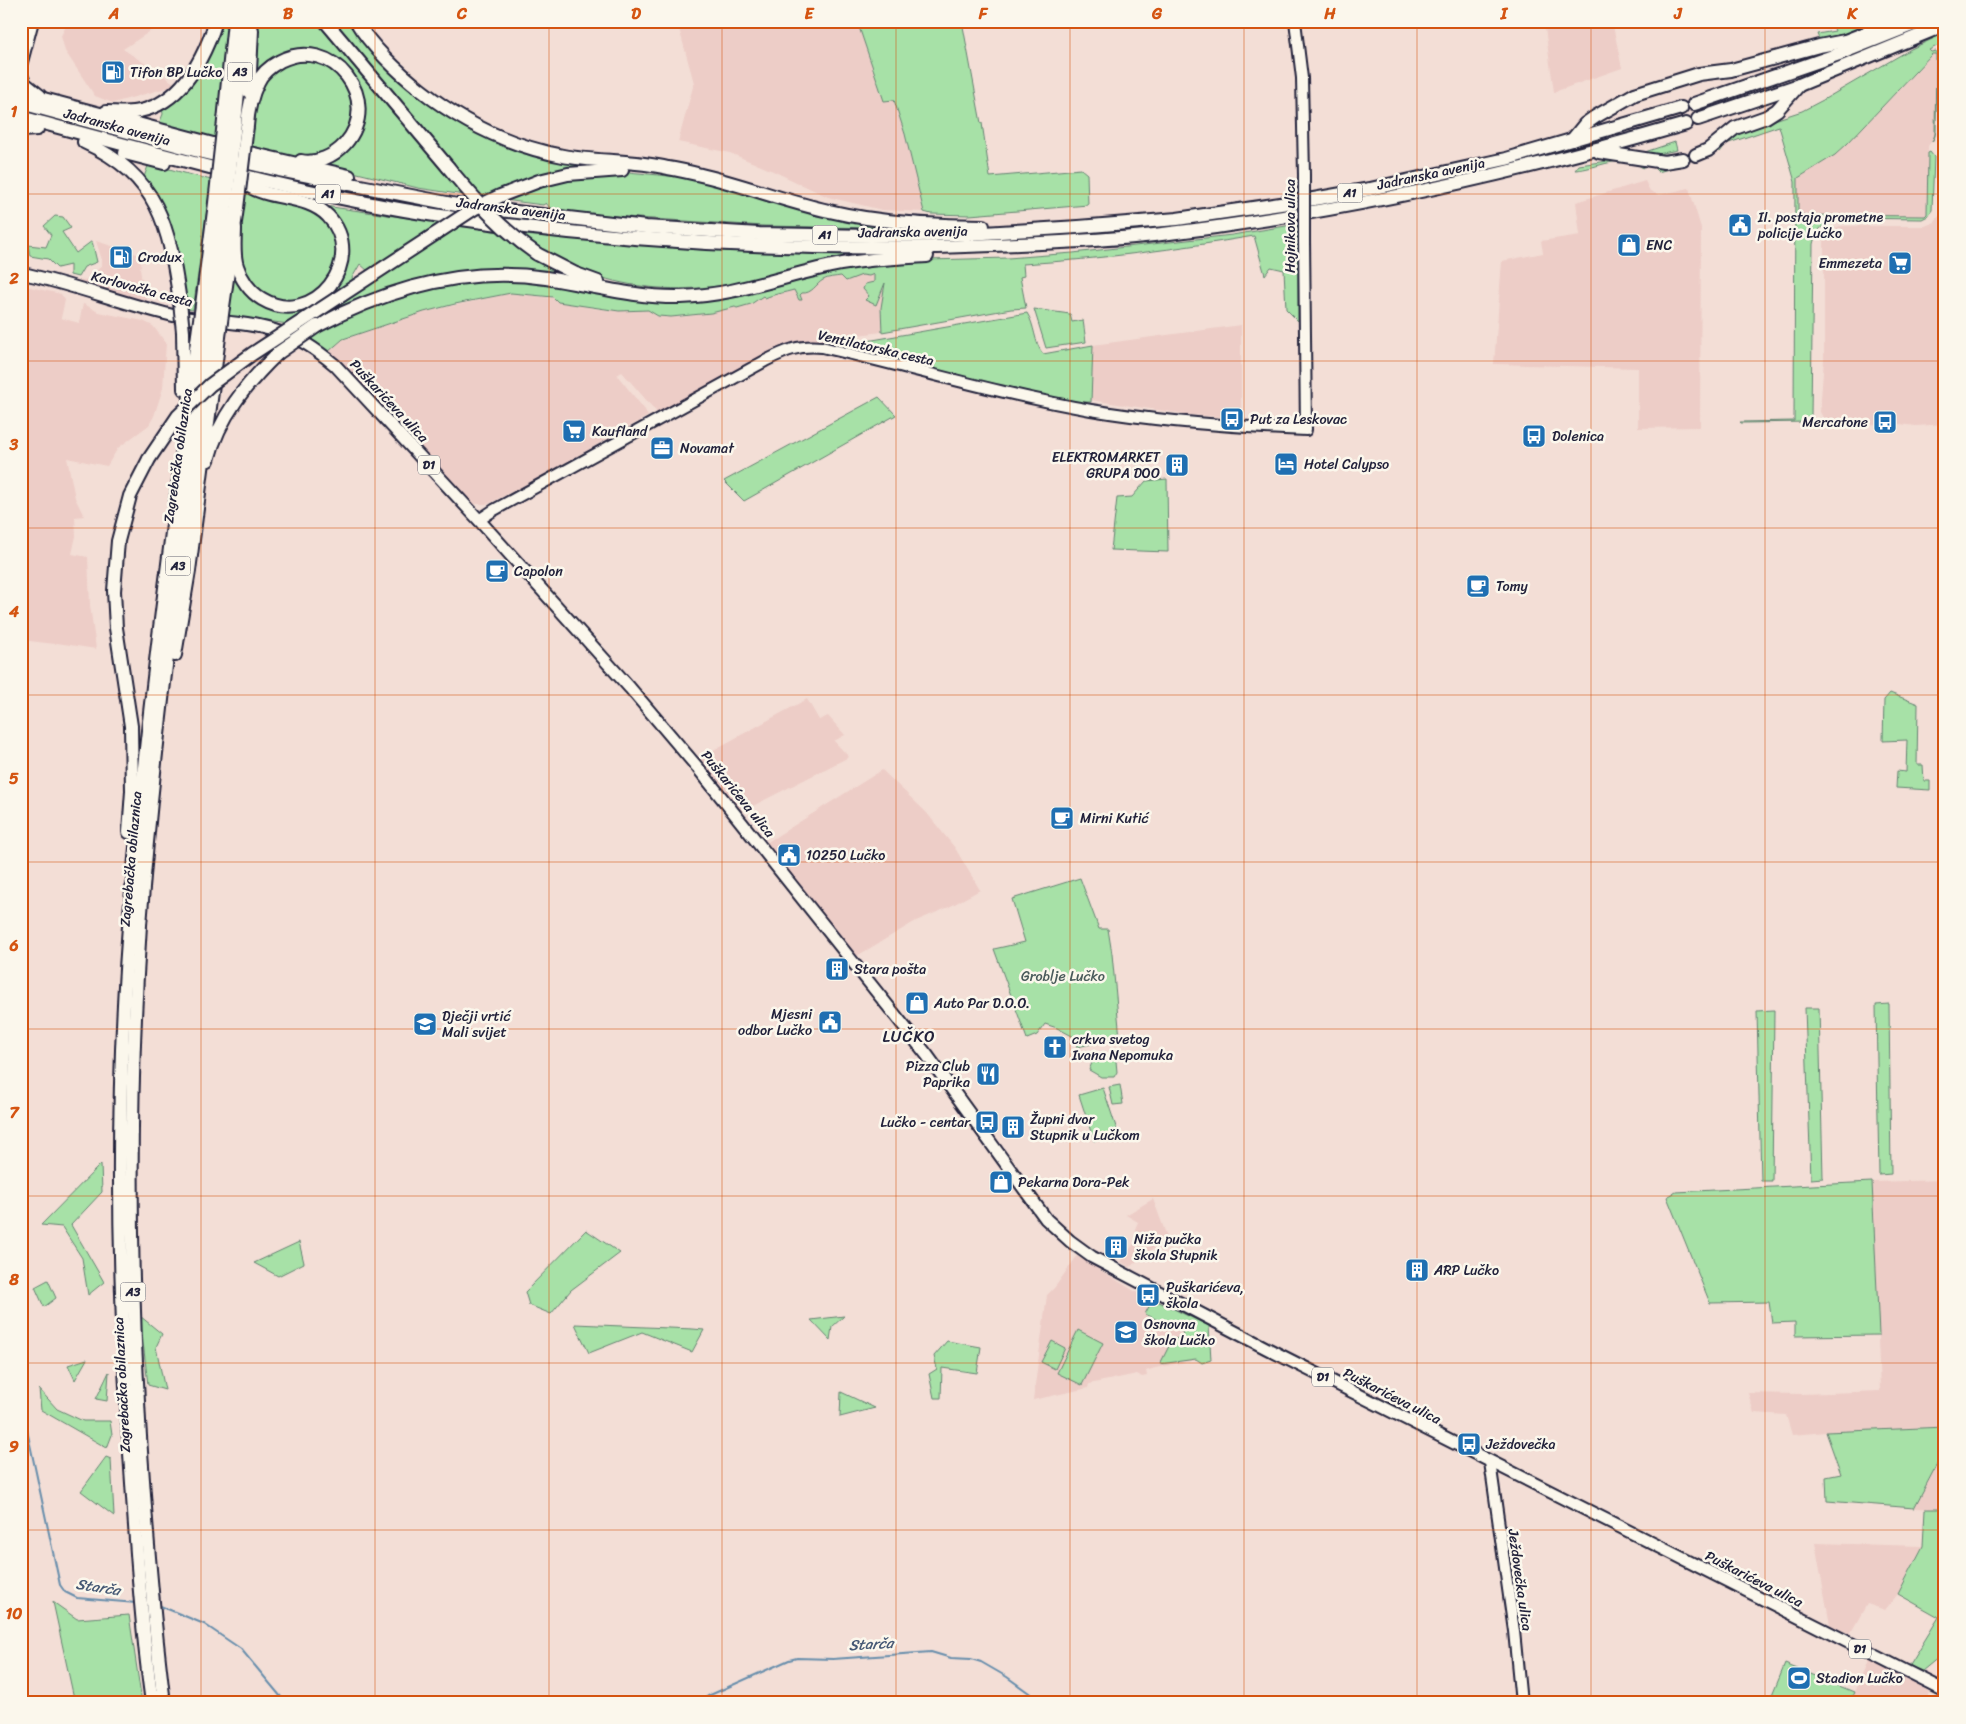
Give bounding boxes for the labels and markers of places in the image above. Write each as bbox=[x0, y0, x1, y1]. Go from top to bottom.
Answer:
fuel station icon: Tifon BP Lučko bbox=[100, 59, 126, 85]
place label: Tifon BP Lučko bbox=[130, 60, 222, 85]
place label: II. postaja prometne policije Lučko bbox=[1757, 205, 1883, 246]
public building icon: II. postaja prometne policije Lučko bbox=[1727, 212, 1753, 238]
shop icon: ENC bbox=[1616, 232, 1642, 258]
place label: ENC bbox=[1646, 233, 1672, 258]
fuel station icon: Crodux bbox=[108, 244, 134, 270]
place label: Crodux bbox=[138, 245, 182, 270]
supermarket icon: Emmezeta bbox=[1887, 250, 1913, 276]
place label: Emmezeta bbox=[1819, 251, 1882, 276]
bus stop icon: Put za Leskovac bbox=[1219, 406, 1245, 432]
place label: Put za Leskovac bbox=[1250, 407, 1347, 432]
bus stop icon: Mercatone bbox=[1872, 409, 1898, 435]
place label: Mercatone bbox=[1802, 410, 1868, 435]
supermarket icon: Kaufland bbox=[561, 418, 587, 444]
place label: Kaufland bbox=[592, 419, 649, 444]
bus stop icon: Dolenica bbox=[1521, 423, 1547, 449]
place label: Dolenica bbox=[1552, 424, 1604, 449]
office icon: Novamat bbox=[649, 435, 675, 461]
place label: Novamat bbox=[680, 436, 735, 461]
place label: ELEKTROMARKET GRUPA DOO bbox=[1052, 445, 1162, 486]
hotel icon: Hotel Calypso bbox=[1273, 451, 1299, 477]
building icon: ELEKTROMARKET GRUPA DOO bbox=[1164, 452, 1190, 478]
place label: Hotel Calypso bbox=[1304, 452, 1389, 477]
cafe icon: Capolon bbox=[484, 558, 510, 584]
place label: Capolon bbox=[514, 559, 563, 584]
cafe icon: Tomy bbox=[1465, 573, 1491, 599]
place label: Tomy bbox=[1496, 574, 1528, 599]
cafe icon: Mirni Kutić bbox=[1049, 805, 1075, 831]
place label: Mirni Kutić bbox=[1080, 806, 1150, 831]
public building icon: 10250 Lučko bbox=[776, 842, 802, 868]
place label: 10250 Lučko bbox=[806, 843, 885, 868]
building icon: Stara pošta bbox=[824, 956, 850, 982]
place label: Stara pošta bbox=[854, 957, 926, 982]
shop icon: Auto Par D.O.O. bbox=[904, 990, 930, 1016]
place label: Auto Par D.O.O. bbox=[933, 991, 1030, 1016]
place label: Mjesni odbor Lučko bbox=[738, 1002, 813, 1043]
place label: Dječji vrtić Mali svijet bbox=[442, 1004, 511, 1045]
public building icon: Mjesni odbor Lučko bbox=[817, 1009, 843, 1035]
school or university icon: Dječji vrtić Mali svijet bbox=[412, 1011, 438, 1037]
place label: crkva svetog Ivana Nepomuka bbox=[1071, 1027, 1173, 1068]
church icon: crkva svetog Ivana Nepomuka bbox=[1042, 1034, 1068, 1060]
place label: Pizza Club Paprika bbox=[906, 1054, 970, 1095]
restaurant icon: Pizza Club Paprika bbox=[975, 1061, 1001, 1087]
place label: Župni dvor Stupnik u Lučkom bbox=[1030, 1107, 1140, 1148]
bus stop icon: Lučko - centar bbox=[974, 1109, 1000, 1135]
place label: Lučko - centar bbox=[880, 1110, 971, 1135]
building icon: Župni dvor Stupnik u Lučkom bbox=[1000, 1114, 1026, 1140]
shop icon: Pekarna Dora-Pek bbox=[988, 1169, 1014, 1195]
place label: Pekarna Dora-Pek bbox=[1018, 1170, 1130, 1195]
place label: Niža pučka škola Stupnik bbox=[1133, 1227, 1218, 1268]
building icon: Niža pučka škola Stupnik bbox=[1103, 1234, 1129, 1260]
building icon: ARP Lučko bbox=[1404, 1257, 1430, 1283]
place label: ARP Lučko bbox=[1433, 1258, 1499, 1283]
place label: Puškarićeva, škola bbox=[1165, 1275, 1244, 1316]
bus stop icon: Puškarićeva, škola bbox=[1135, 1282, 1161, 1308]
place label: Osnovna škola Lučko bbox=[1143, 1312, 1215, 1353]
school or university icon: Osnovna škola Lučko bbox=[1113, 1319, 1139, 1345]
bus stop icon: Ježdovečka bbox=[1456, 1431, 1482, 1457]
place label: Ježdovečka bbox=[1485, 1432, 1556, 1457]
sports icon: Stadion Lučko bbox=[1786, 1665, 1812, 1691]
place label: Stadion Lučko bbox=[1816, 1666, 1903, 1691]

